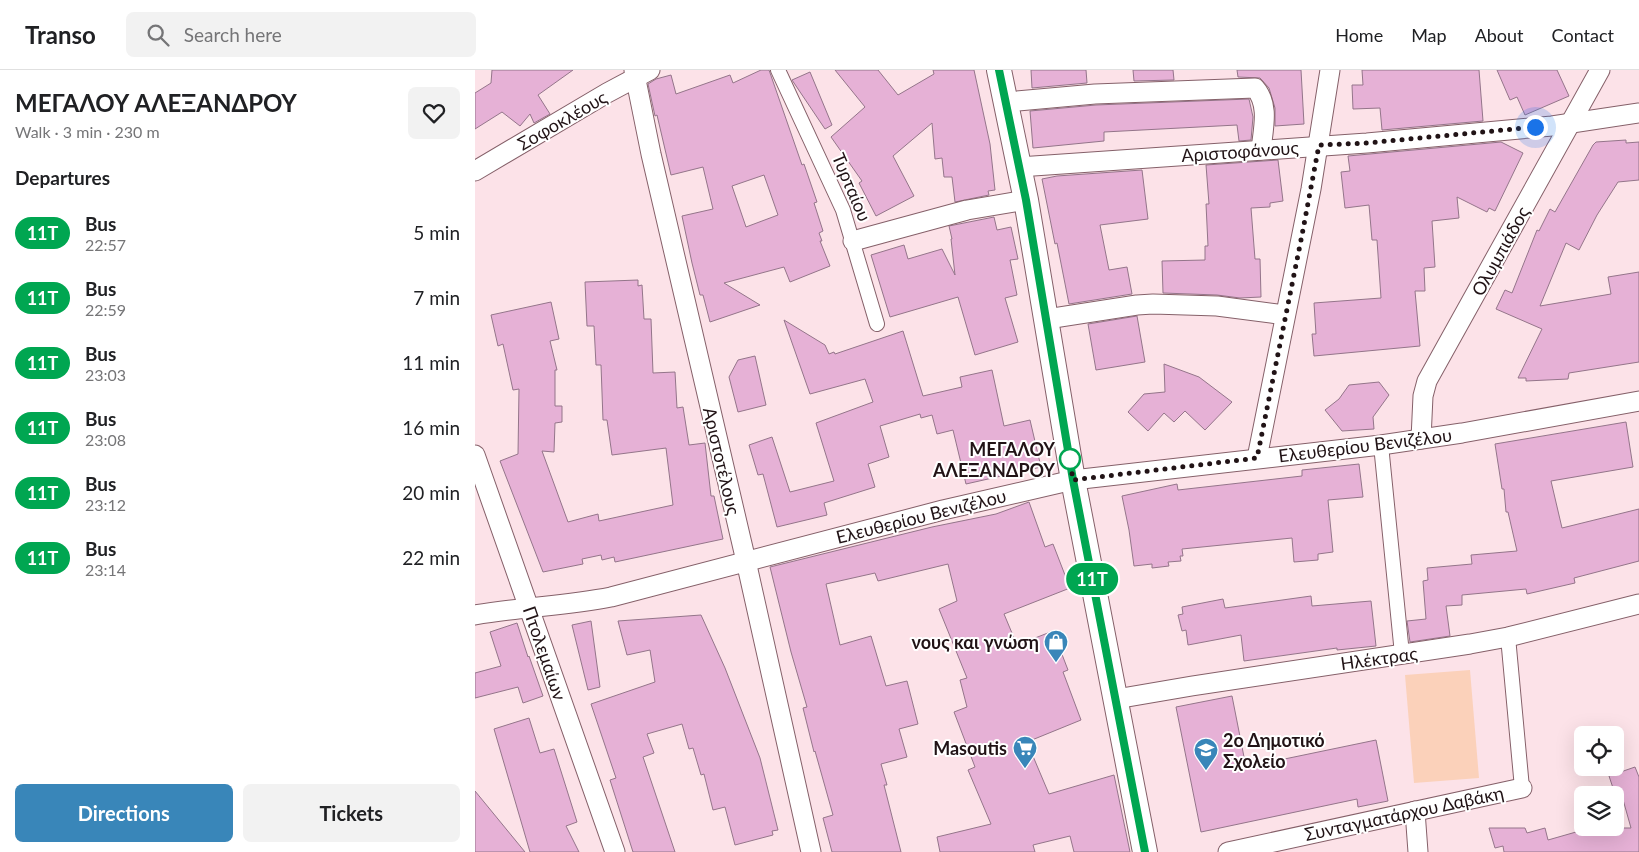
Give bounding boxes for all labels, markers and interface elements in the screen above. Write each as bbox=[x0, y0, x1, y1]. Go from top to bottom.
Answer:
search box bbox=[126, 12, 476, 57]
text: Transo bbox=[25, 20, 96, 49]
icon: search bbox=[144, 21, 172, 49]
text: Search here bbox=[184, 23, 282, 46]
text: Home bbox=[1335, 24, 1383, 46]
text: Map bbox=[1411, 24, 1447, 46]
text: About bbox=[1475, 24, 1524, 46]
text: Contact bbox=[1552, 24, 1614, 46]
street label: Σοφοκλέους bbox=[513, 85, 611, 154]
button: heart bbox=[408, 87, 460, 139]
text: ΜΕΓΑΛΟΥ ΑΛΕΞΑΝΔΡΟΥ bbox=[15, 88, 297, 117]
your location bbox=[1523, 115, 1548, 140]
text: Walk · 3 min · 230 m bbox=[15, 122, 160, 141]
street label: Αριστοφάνους bbox=[1181, 136, 1300, 166]
street label: Τυρταίου bbox=[828, 150, 876, 224]
text: Departures bbox=[15, 166, 110, 189]
street label: Ολυμπιάδος bbox=[1466, 202, 1534, 300]
text: Bus bbox=[85, 212, 116, 235]
text: 5 min bbox=[413, 221, 460, 244]
text: 11Τ bbox=[27, 222, 58, 244]
text: 22:57 bbox=[85, 235, 126, 254]
text: Bus bbox=[85, 277, 116, 300]
text: 7 min bbox=[413, 286, 460, 309]
text: 11Τ bbox=[27, 287, 58, 309]
text: 22:59 bbox=[85, 300, 126, 319]
text: Bus bbox=[85, 342, 116, 365]
text: 11 min bbox=[402, 351, 460, 374]
text: 11Τ bbox=[27, 352, 58, 374]
text: 23:03 bbox=[85, 365, 126, 384]
street label: Αριστοτέλους bbox=[699, 405, 745, 518]
text: Bus bbox=[85, 407, 116, 430]
text: 16 min bbox=[402, 416, 460, 439]
text: 11Τ bbox=[27, 417, 58, 439]
street label: Ελευθερίου Βενιζέλου bbox=[1277, 423, 1453, 467]
text: 23:08 bbox=[85, 430, 126, 449]
place label: ΜΕΓΑΛΟΥ ΑΛΕΞΑΝΔΡΟΥ bbox=[932, 438, 1055, 481]
marker: ΜΕΓΑΛΟΥ ΑΛΕΞΑΝΔΡΟΥ bbox=[1059, 448, 1081, 470]
text: Bus bbox=[85, 472, 116, 495]
text: 20 min bbox=[402, 481, 460, 504]
text: 11Τ bbox=[27, 482, 58, 504]
street label: Ελευθερίου Βενιζέλου bbox=[834, 484, 1008, 548]
text: 23:12 bbox=[85, 495, 126, 514]
text: Bus bbox=[85, 537, 116, 560]
text: 22 min bbox=[402, 546, 460, 569]
text: 11Τ bbox=[27, 547, 58, 569]
text: 23:14 bbox=[85, 560, 126, 579]
line badge: 11Τ bbox=[1063, 563, 1121, 595]
text: 11Τ bbox=[1076, 568, 1108, 590]
street label: Πτολεμαίων bbox=[519, 603, 571, 703]
shop icon: νους και γνώση bbox=[1043, 629, 1069, 663]
place label: νους και γνώση bbox=[912, 631, 1039, 653]
street label: Ηλέκτρας bbox=[1339, 642, 1420, 674]
map controls bbox=[1574, 726, 1624, 836]
button: locate bbox=[1574, 726, 1624, 776]
place label: 2ο Δημοτικό Σχολείο bbox=[1223, 729, 1325, 772]
supermarket icon: Masoutis bbox=[1012, 735, 1038, 769]
place label: Masoutis bbox=[933, 737, 1007, 759]
school or university icon: 2ο Δημοτικό Σχολείο bbox=[1193, 737, 1219, 771]
street label: Συνταγματάρχου Δαβάκη bbox=[1302, 781, 1506, 845]
button: Directions bbox=[15, 784, 233, 842]
button: Tickets bbox=[243, 784, 460, 842]
button: layers bbox=[1574, 786, 1624, 836]

